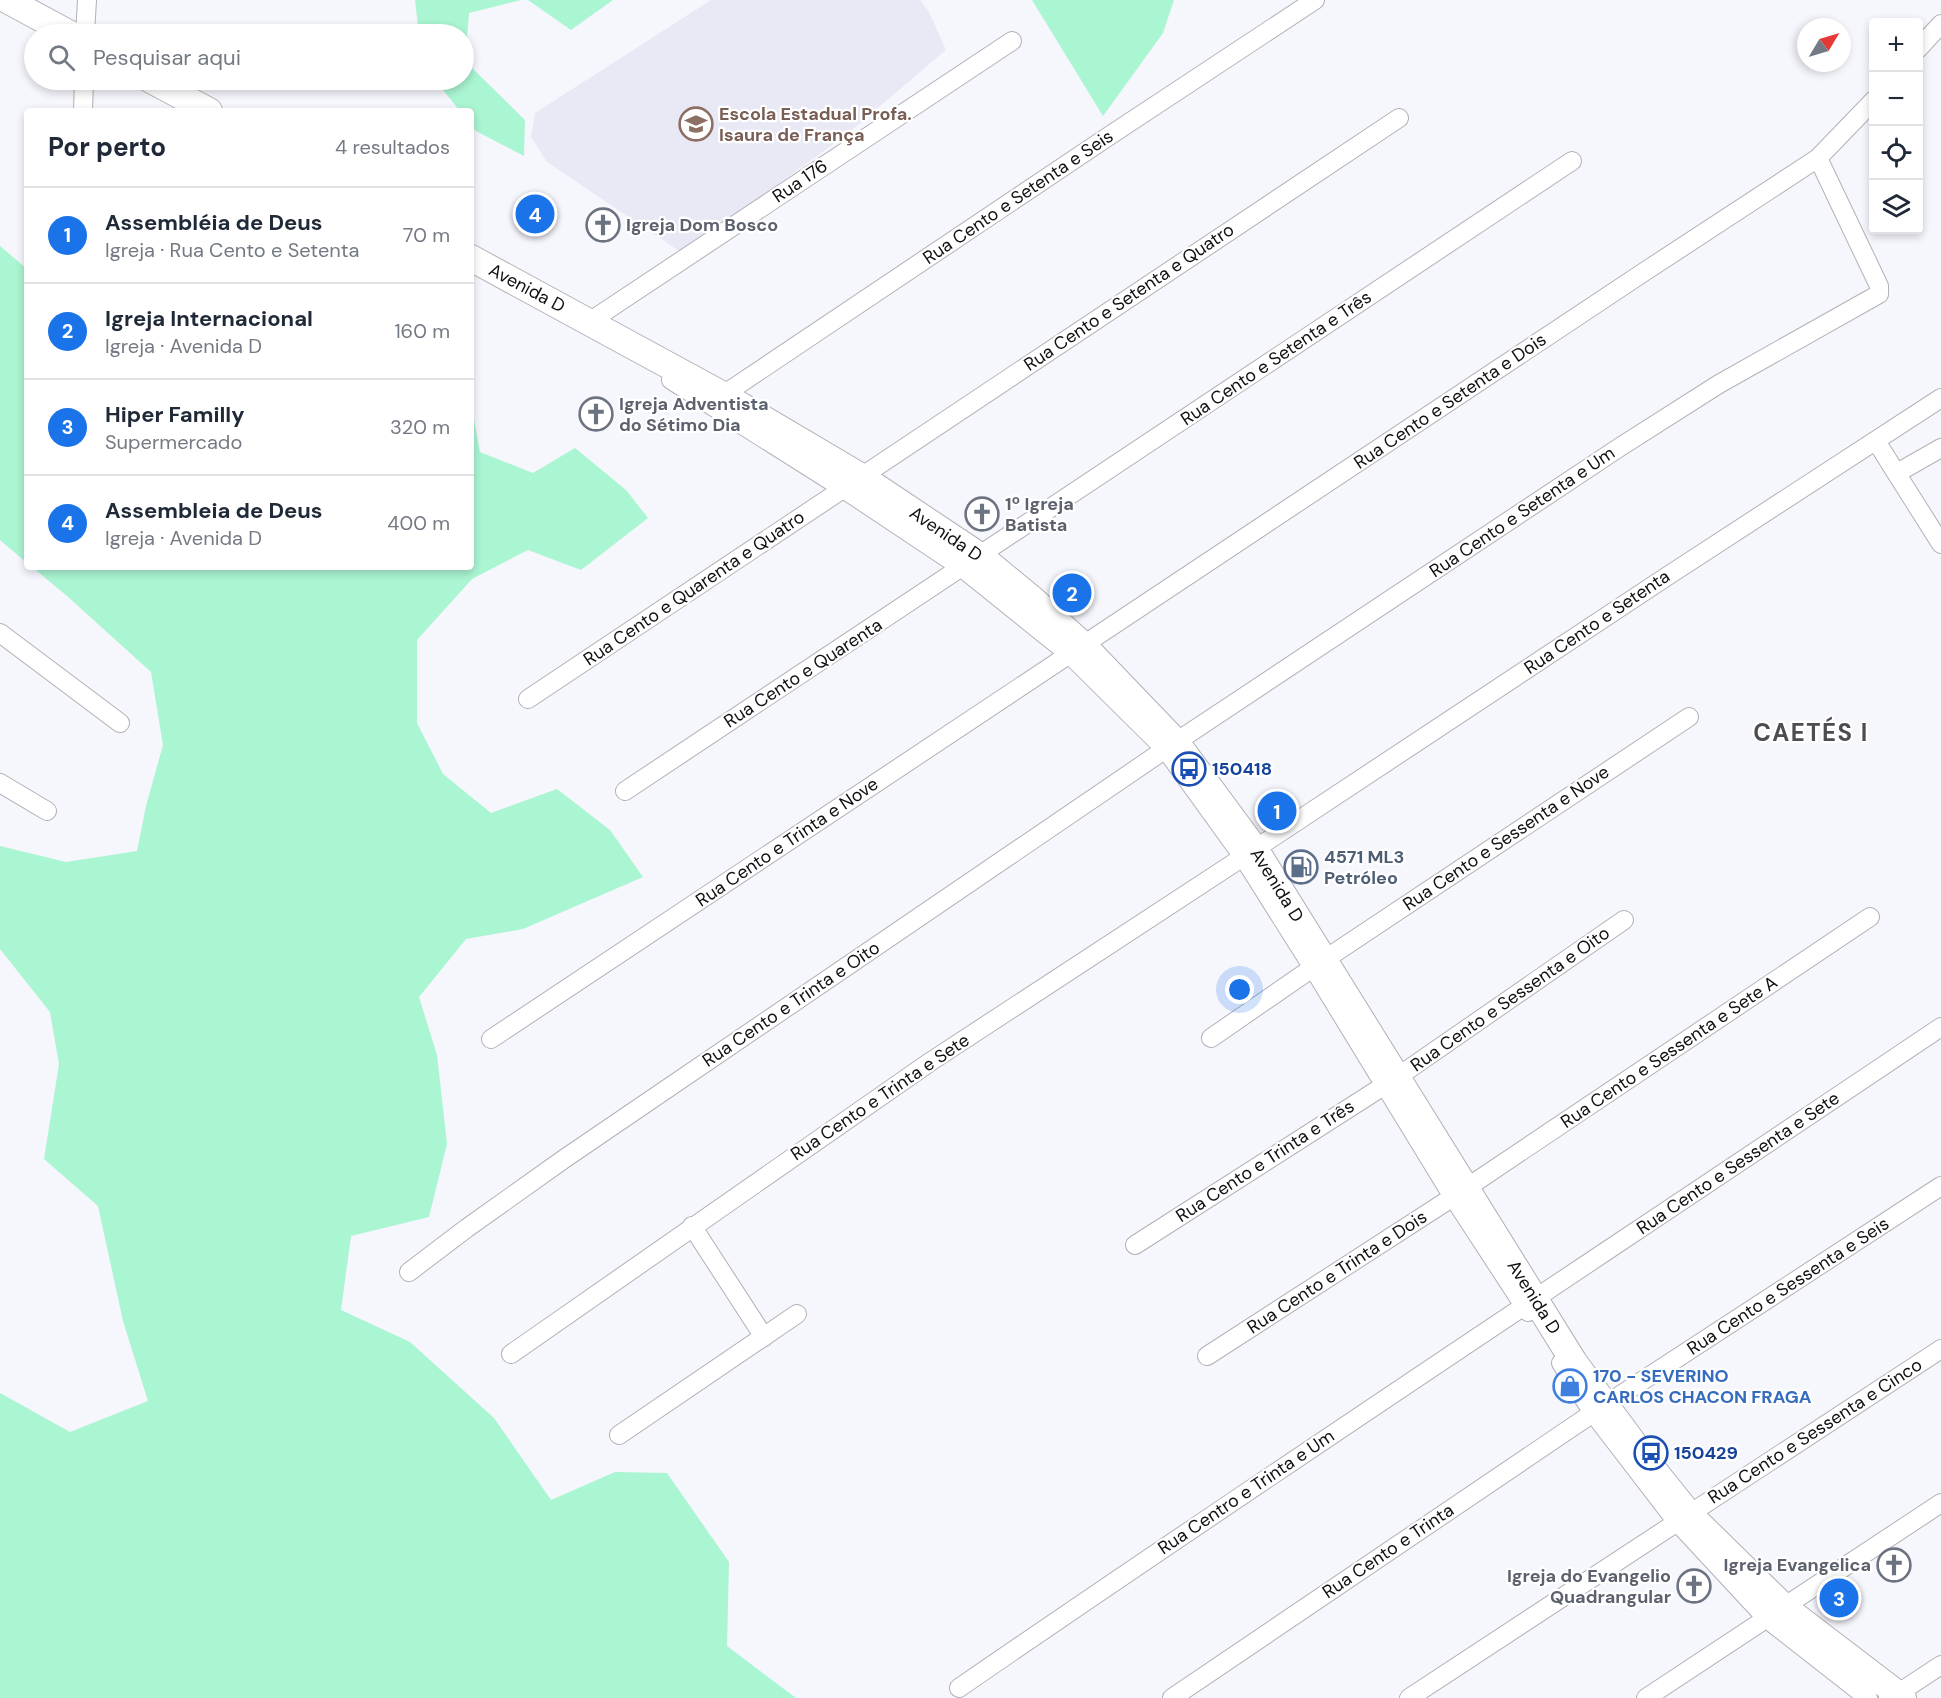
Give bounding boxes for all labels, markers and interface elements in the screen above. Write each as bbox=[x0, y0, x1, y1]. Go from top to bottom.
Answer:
north arrow bbox=[1797, 18, 1851, 72]
map controls bbox=[1869, 18, 1923, 234]
button: + bbox=[1869, 18, 1923, 72]
search box bbox=[24, 24, 474, 90]
icon: search bbox=[45, 41, 78, 74]
text: Pesquisar aqui bbox=[93, 43, 241, 72]
button: − bbox=[1869, 72, 1923, 126]
place label: Escola Estadual Profa. Isaura de França bbox=[719, 102, 912, 147]
school or university icon: Escola Estadual Profa. Isaura de França bbox=[678, 106, 714, 142]
street label: Rua Cento e Setenta e Seis bbox=[918, 124, 1118, 270]
button: locate bbox=[1869, 126, 1923, 180]
text: Por perto bbox=[48, 130, 166, 164]
text: 4 resultados bbox=[335, 134, 450, 160]
street label: Rua 176 bbox=[768, 154, 832, 208]
button: layers bbox=[1869, 180, 1923, 234]
pin: 4 bbox=[516, 192, 554, 236]
church icon: Igreja Dom Bosco bbox=[585, 207, 621, 243]
text: Assembléia de Deus bbox=[105, 208, 322, 237]
place label: Igreja Dom Bosco bbox=[626, 213, 778, 237]
street label: Rua Cento e Setenta e Quatro bbox=[1019, 218, 1239, 376]
text: 1 bbox=[64, 222, 71, 248]
text: 70 m bbox=[403, 222, 450, 248]
text: Igreja · Rua Cento e Setenta bbox=[105, 237, 359, 263]
street label: Avenida D bbox=[485, 258, 569, 318]
street label: Rua Cento e Setenta e Três bbox=[1176, 285, 1376, 431]
text: Igreja Internacional bbox=[105, 304, 313, 333]
text: 2 bbox=[62, 318, 73, 344]
text: 160 m bbox=[394, 318, 450, 344]
street label: Rua Cento e Setenta e Dois bbox=[1349, 328, 1551, 474]
text: Igreja · Avenida D bbox=[105, 333, 262, 359]
place label: Igreja Adventista do Sétimo Dia bbox=[619, 392, 769, 437]
church icon: Igreja Adventista do Sétimo Dia bbox=[578, 396, 614, 432]
text: Hiper Familly bbox=[105, 400, 245, 429]
text: 3 bbox=[61, 414, 74, 440]
text: 320 m bbox=[390, 414, 450, 440]
text: Supermercado bbox=[105, 429, 242, 455]
street label: Rua Cento e Setenta e Um bbox=[1425, 441, 1619, 583]
place label: 1º Igreja Batista bbox=[1005, 492, 1074, 537]
text: Assembleia de Deus bbox=[105, 496, 322, 525]
church icon: 1º Igreja Batista bbox=[964, 496, 1000, 532]
street label: Avenida D bbox=[905, 501, 987, 567]
street label: Rua Cento e Quarenta e Quatro bbox=[579, 505, 809, 671]
text: 4 bbox=[61, 510, 74, 536]
text: 400 m bbox=[387, 510, 450, 536]
text: Igreja · Avenida D bbox=[105, 525, 262, 551]
street label: Rua Cento e Setenta bbox=[1519, 564, 1675, 680]
pin: 2 bbox=[1052, 570, 1092, 616]
street label: Rua Cento e Quarenta bbox=[719, 613, 887, 733]
district label: CAETÉS I bbox=[1753, 716, 1869, 748]
bus stop icon: 150418 bbox=[1171, 751, 1207, 787]
place label: 150418 bbox=[1212, 757, 1272, 781]
street label: Rua Cento e Sessenta e Nove bbox=[1398, 760, 1614, 916]
street label: Rua Cento e Trinta e Nove bbox=[691, 772, 883, 912]
pin: 1 bbox=[1258, 788, 1296, 834]
street label: Avenida D bbox=[1245, 843, 1309, 927]
place label: 4571 ML3 Petróleo bbox=[1324, 845, 1404, 890]
fuel station icon: 4571 ML3 Petróleo bbox=[1283, 849, 1319, 885]
street label: Rua Cento e Sessenta e Oito bbox=[1406, 921, 1614, 1077]
street label: Rua Cento e Trinta e Oito bbox=[698, 936, 884, 1072]
street label: Rua Cento e Sessenta e Sete A bbox=[1556, 970, 1782, 1134]
your location bbox=[1225, 975, 1254, 1004]
street label: Rua Cento e Trinta e Sete bbox=[786, 1028, 974, 1166]
street label: Rua Cento e Sessenta e Sete bbox=[1632, 1086, 1844, 1240]
street label: Rua Cento e Trinta e Três bbox=[1171, 1094, 1359, 1228]
street label: Rua Cento e Trinta e Dois bbox=[1242, 1205, 1432, 1339]
street label: Rua Cento e Sessenta e Seis bbox=[1682, 1212, 1894, 1360]
street label: Avenida D bbox=[1502, 1255, 1566, 1339]
street label: Rua Cento e Sessenta e Cinco bbox=[1703, 1353, 1927, 1509]
place label: 170 - SEVERINO CARLOS CHACON FRAGA bbox=[1593, 1364, 1812, 1409]
shop icon: 170 - SEVERINO CARLOS CHACON FRAGA bbox=[1552, 1368, 1588, 1404]
street label: Rua Centro e Trinta e Um bbox=[1153, 1424, 1339, 1560]
bus stop icon: 150429 bbox=[1633, 1435, 1669, 1471]
place label: 150429 bbox=[1674, 1441, 1738, 1465]
street label: Rua Cento e Trinta bbox=[1318, 1498, 1458, 1604]
church icon: Igreja Evangelica bbox=[1876, 1547, 1912, 1583]
place label: Igreja Evangelica bbox=[1723, 1553, 1871, 1577]
place label: Igreja do Evangelio Quadrangular bbox=[1507, 1564, 1671, 1609]
church icon: Igreja do Evangelio Quadrangular bbox=[1676, 1568, 1712, 1604]
pin: 3 bbox=[1820, 1576, 1858, 1620]

